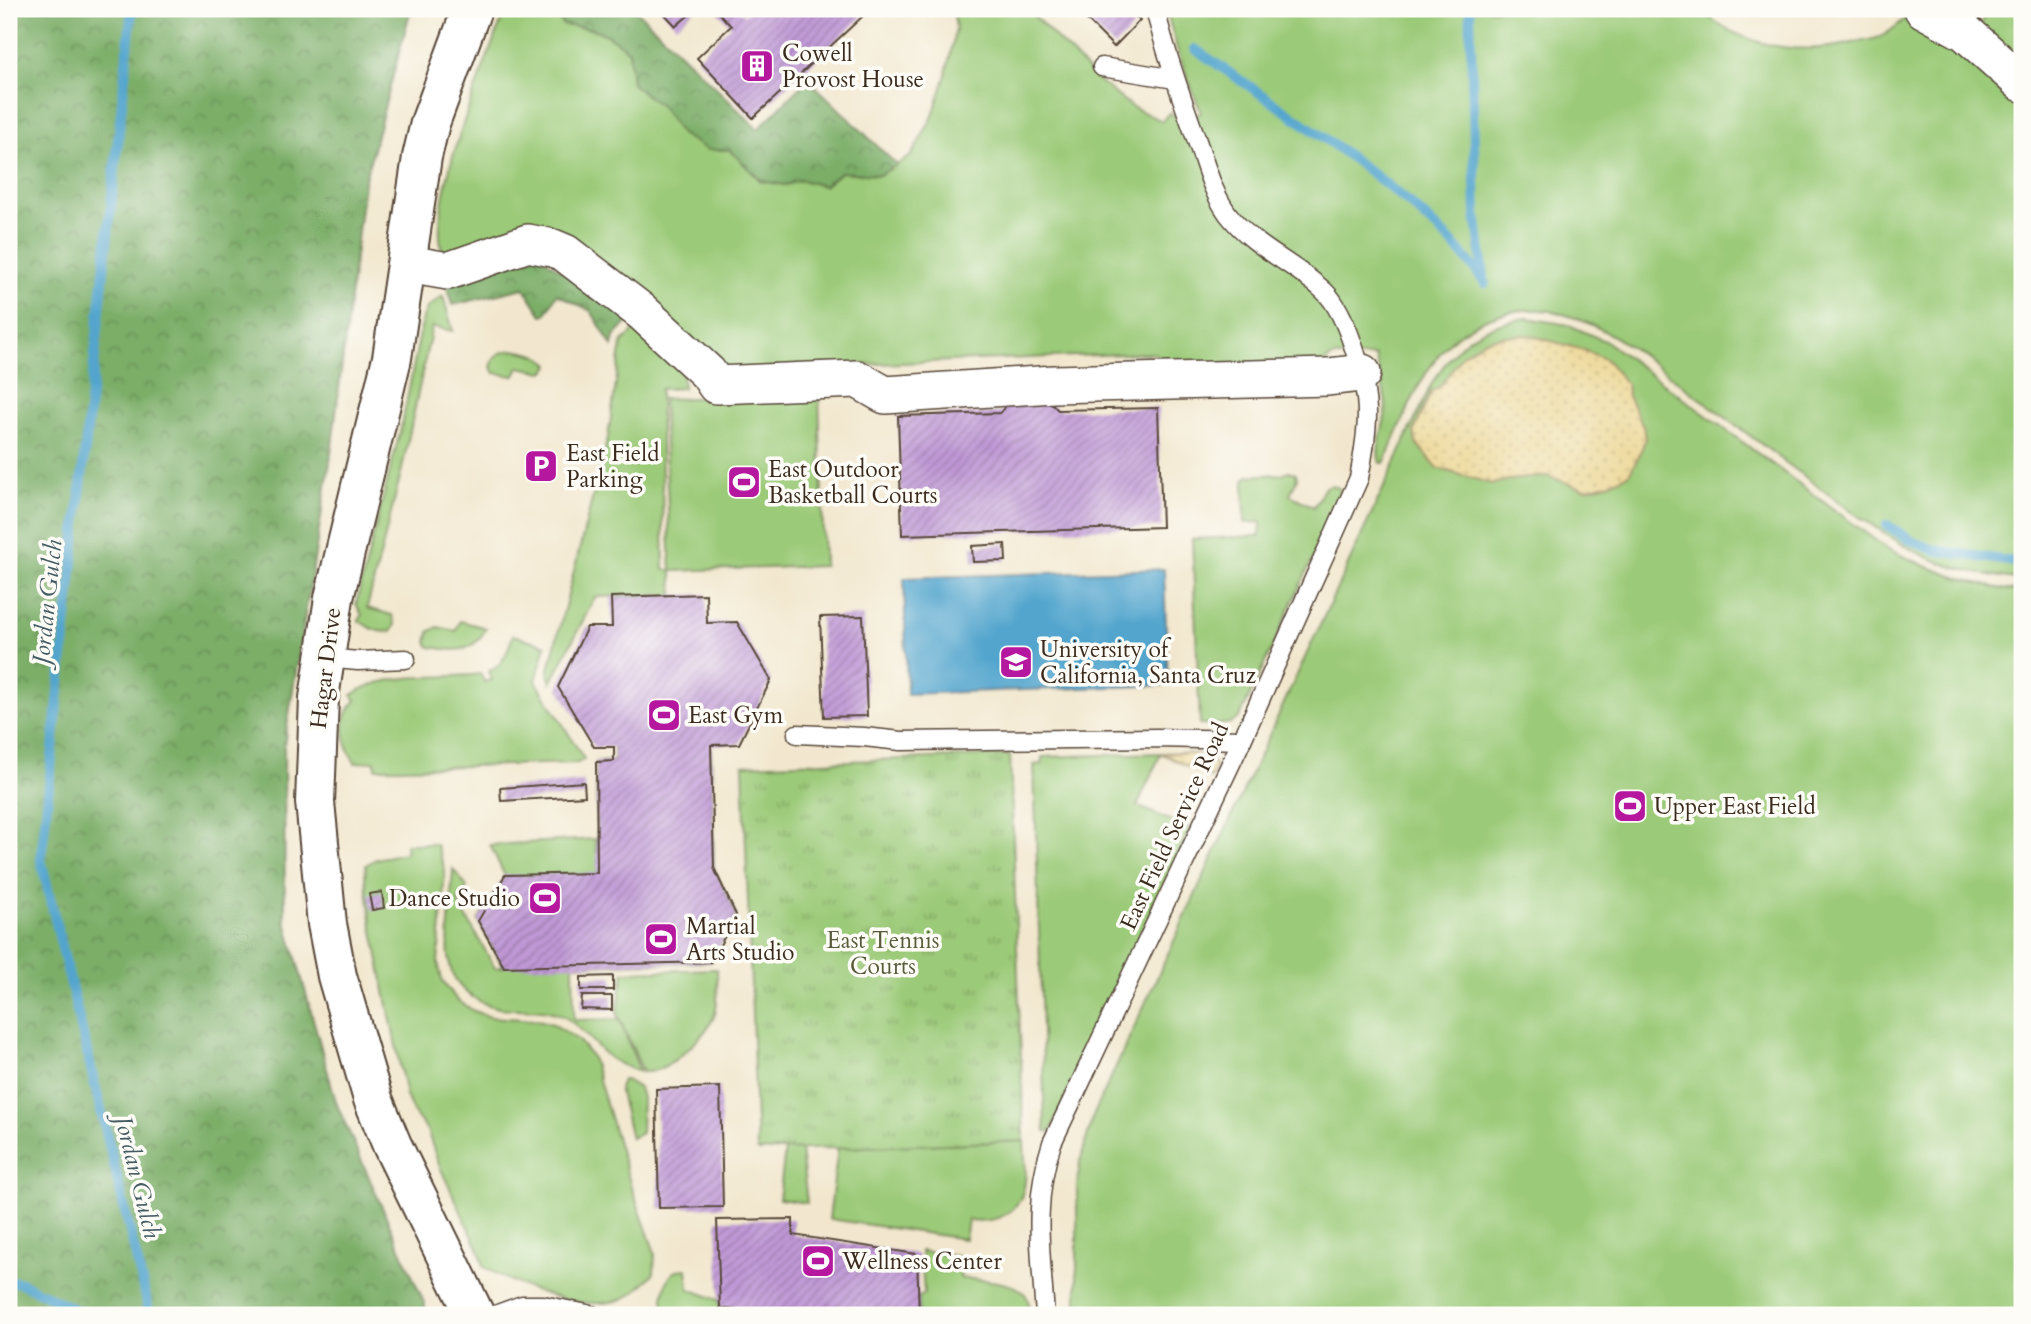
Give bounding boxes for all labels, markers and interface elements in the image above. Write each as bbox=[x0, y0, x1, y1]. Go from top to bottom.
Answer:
place label: Cowell Provost House bbox=[782, 38, 924, 95]
building icon: Cowell Provost House bbox=[738, 47, 776, 85]
place label: East Field Parking bbox=[566, 438, 660, 495]
parking icon: East Field Parking bbox=[522, 447, 560, 485]
place label: East Outdoor Basketball Courts bbox=[768, 454, 937, 511]
sports icon: East Outdoor Basketball Courts bbox=[725, 463, 763, 501]
water label: Jordan Gulch bbox=[24, 538, 70, 671]
street label: Hagar Drive bbox=[303, 606, 348, 731]
place label: University of California, Santa Cruz bbox=[1040, 634, 1256, 691]
school or university icon: University of California, Santa Cruz bbox=[997, 643, 1035, 681]
sports icon: East Gym bbox=[645, 696, 683, 734]
place label: East Gym bbox=[688, 700, 784, 731]
street label: East Field Service Road bbox=[1113, 717, 1237, 935]
sports icon: Upper East Field bbox=[1611, 787, 1649, 825]
place label: Upper East Field bbox=[1654, 791, 1816, 822]
sports icon: Dance Studio bbox=[526, 879, 564, 917]
place label: Dance Studio bbox=[389, 883, 520, 914]
place label: Martial Arts Studio bbox=[686, 911, 794, 968]
sports icon: Martial Arts Studio bbox=[642, 920, 680, 958]
park label: East Tennis Courts bbox=[827, 925, 939, 982]
water label: Jordan Gulch bbox=[105, 1108, 169, 1242]
sports icon: Wellness Center bbox=[799, 1242, 837, 1280]
place label: Wellness Center bbox=[841, 1246, 1002, 1277]

